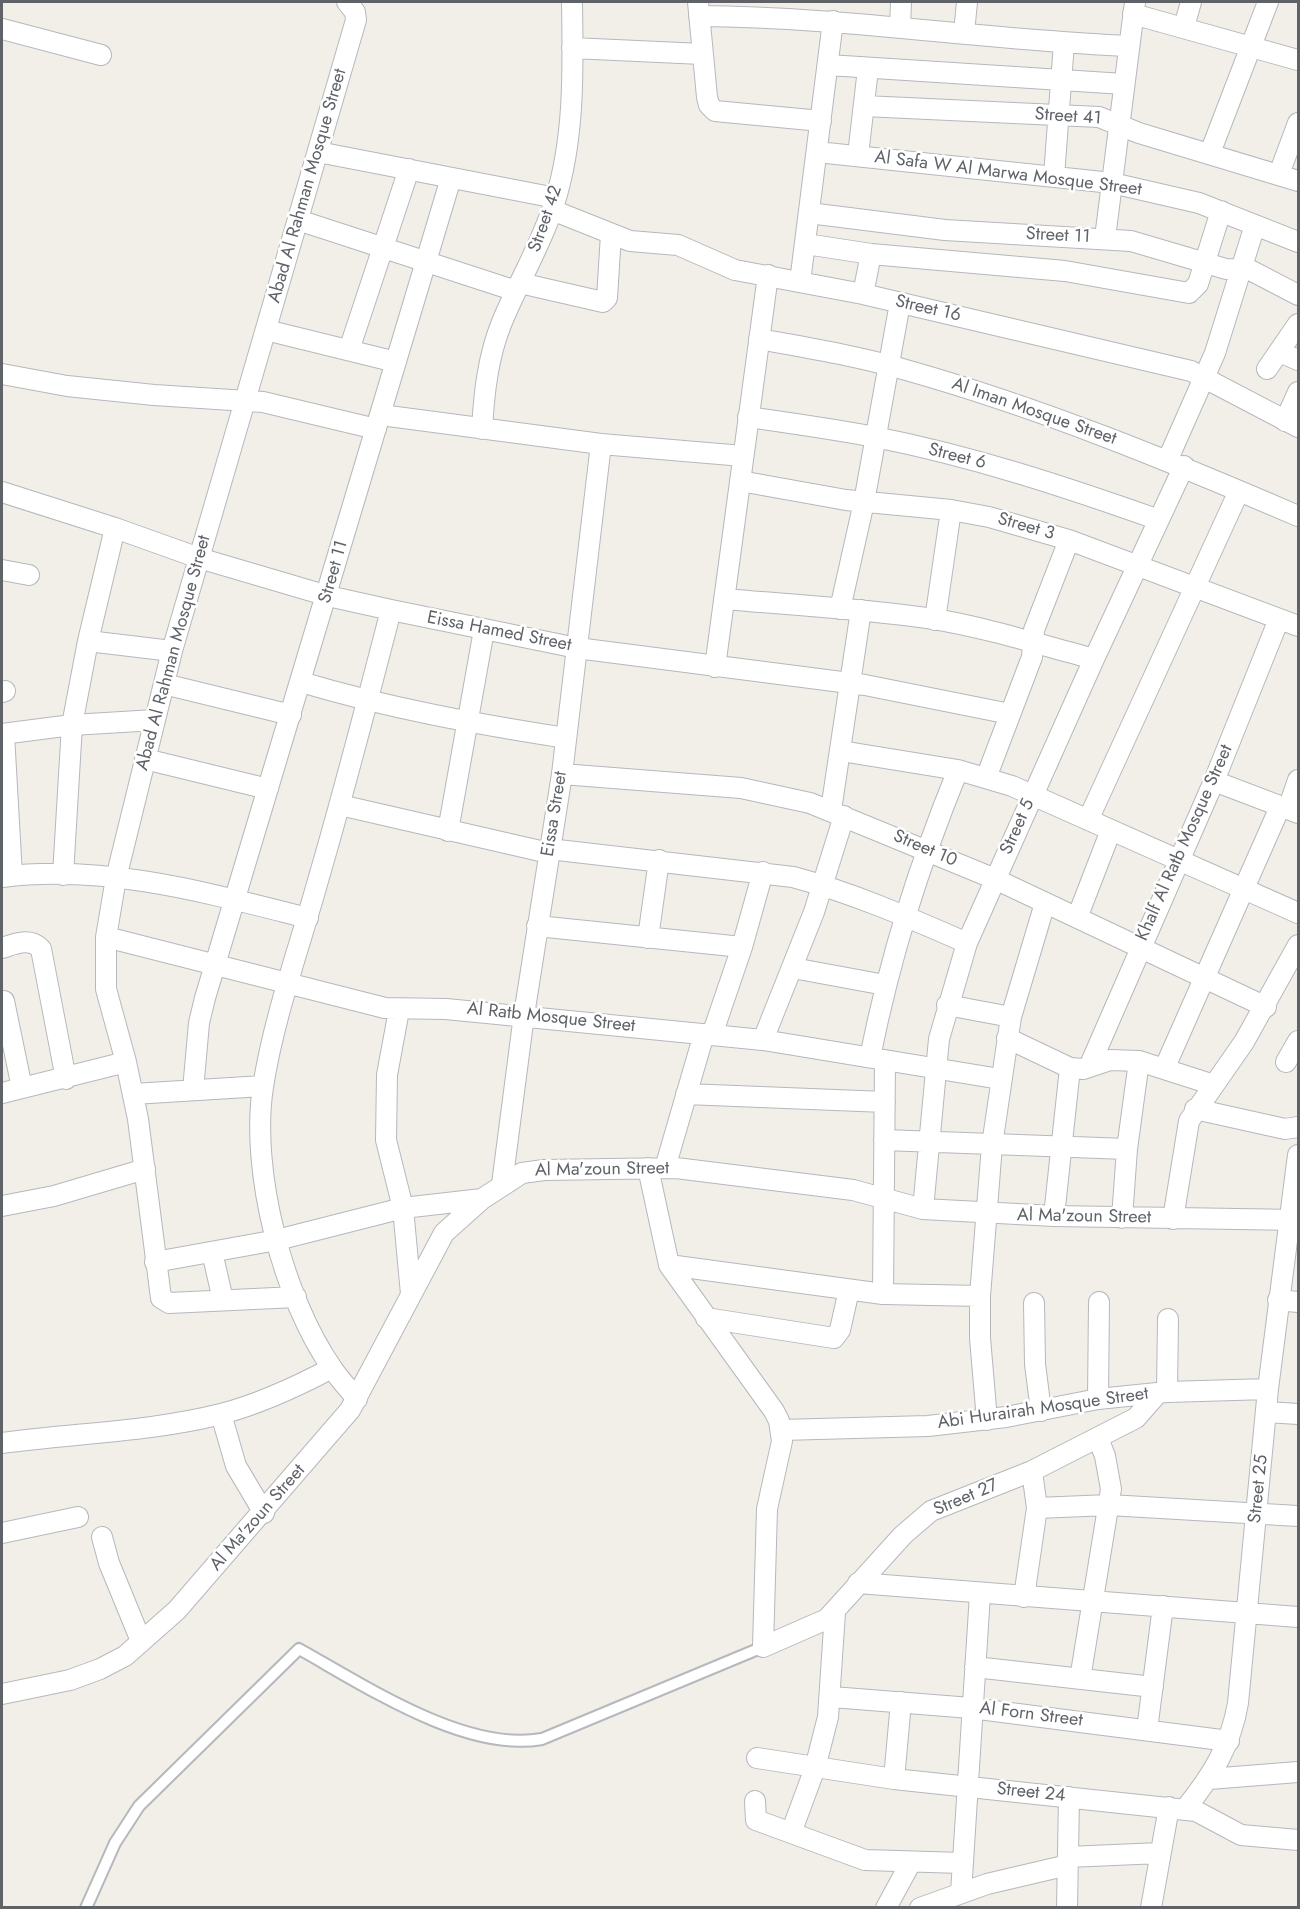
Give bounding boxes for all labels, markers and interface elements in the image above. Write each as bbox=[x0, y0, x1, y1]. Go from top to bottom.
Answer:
street label: Abad Al Rahman Mosque Street bbox=[264, 66, 352, 306]
street label: Street 41 bbox=[1034, 104, 1102, 130]
street label: Al Safa W Al Marwa Mosque Street bbox=[873, 147, 1143, 201]
street label: Street 42 bbox=[525, 183, 567, 255]
street label: Street 11 bbox=[1025, 224, 1091, 248]
street label: Street 16 bbox=[893, 291, 963, 327]
street label: Al Iman Mosque Street bbox=[949, 374, 1119, 450]
street label: Street 6 bbox=[926, 439, 988, 475]
street label: Street 3 bbox=[995, 509, 1057, 545]
street label: Abad Al Rahman Mosque Street bbox=[132, 533, 216, 773]
street label: Street 11 bbox=[315, 538, 353, 606]
street label: Eissa Hamed Street bbox=[425, 607, 573, 657]
street label: Khalf Al Ratb Mosque Street bbox=[1132, 742, 1238, 944]
street label: Eissa Street bbox=[538, 770, 572, 858]
street label: Street 5 bbox=[996, 796, 1040, 858]
street label: Street 10 bbox=[890, 826, 960, 872]
street label: Al Ratb Mosque Street bbox=[466, 998, 636, 1038]
street label: Al Ma'zoun Street bbox=[535, 1158, 669, 1182]
street label: Al Ma'zoun Street bbox=[1017, 1205, 1151, 1229]
street label: Abi Hurairah Mosque Street bbox=[936, 1384, 1150, 1434]
street label: Street 25 bbox=[1245, 1454, 1273, 1524]
street label: Al Ma'zoun Street bbox=[206, 1460, 310, 1576]
street label: Street 27 bbox=[930, 1475, 1002, 1521]
street label: Al Forn Street bbox=[978, 1698, 1084, 1732]
street label: Street 24 bbox=[996, 1779, 1066, 1807]

